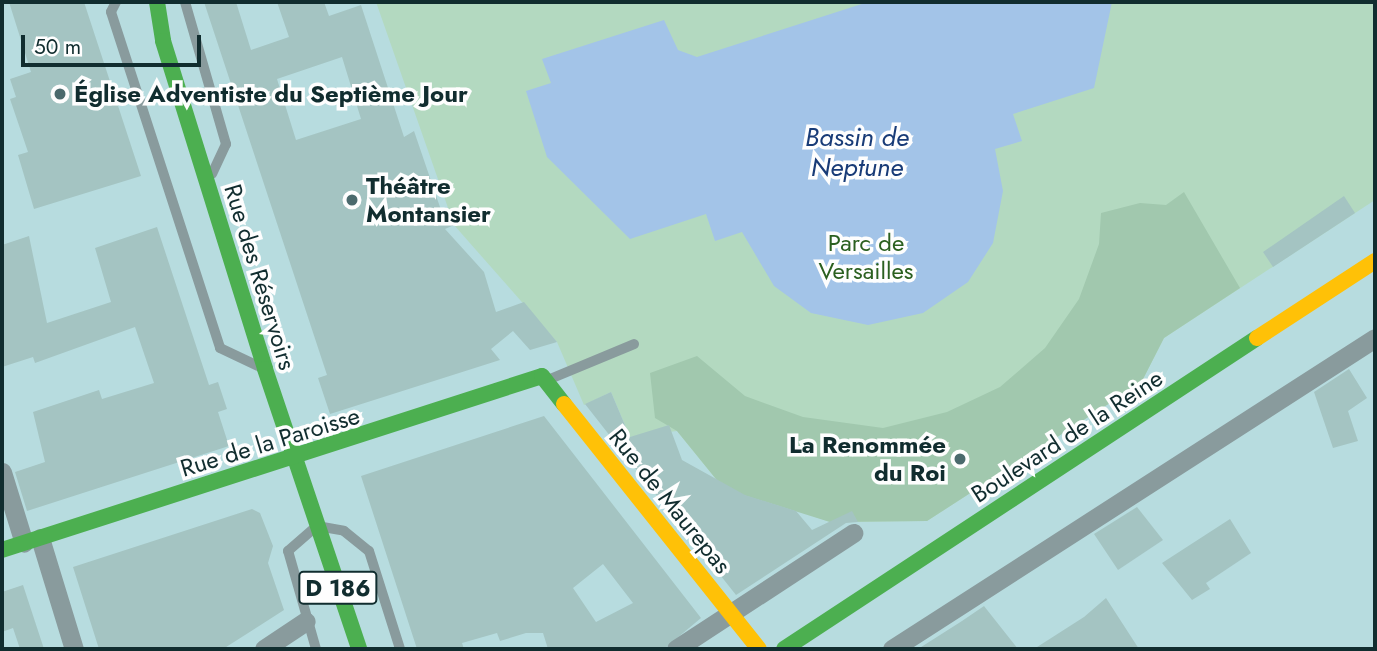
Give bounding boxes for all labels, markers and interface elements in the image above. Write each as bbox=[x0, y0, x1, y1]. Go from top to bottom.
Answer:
scale bar bbox=[24, 21, 205, 65]
text: 50 m bbox=[34, 32, 81, 62]
place label: Église Adventiste du Septième Jour bbox=[74, 80, 468, 108]
marker: Église Adventiste du Septième Jour bbox=[52, 86, 68, 102]
water label: Bassin de Neptune bbox=[805, 122, 909, 184]
place label: Théâtre Montansier bbox=[366, 172, 491, 228]
street label: Rue des Réservoirs bbox=[218, 181, 302, 373]
marker: Théâtre Montansier bbox=[344, 192, 360, 208]
park label: Parc de Versailles bbox=[818, 229, 914, 285]
street label: Boulevard de la Reine bbox=[966, 363, 1168, 509]
street label: Rue de la Paroisse bbox=[177, 401, 363, 483]
street label: Rue de Maurepas bbox=[603, 423, 737, 579]
place label: La Renommée du Roi bbox=[789, 431, 946, 487]
marker: La Renommée du Roi bbox=[952, 451, 968, 467]
road number: D 186 bbox=[298, 568, 378, 608]

